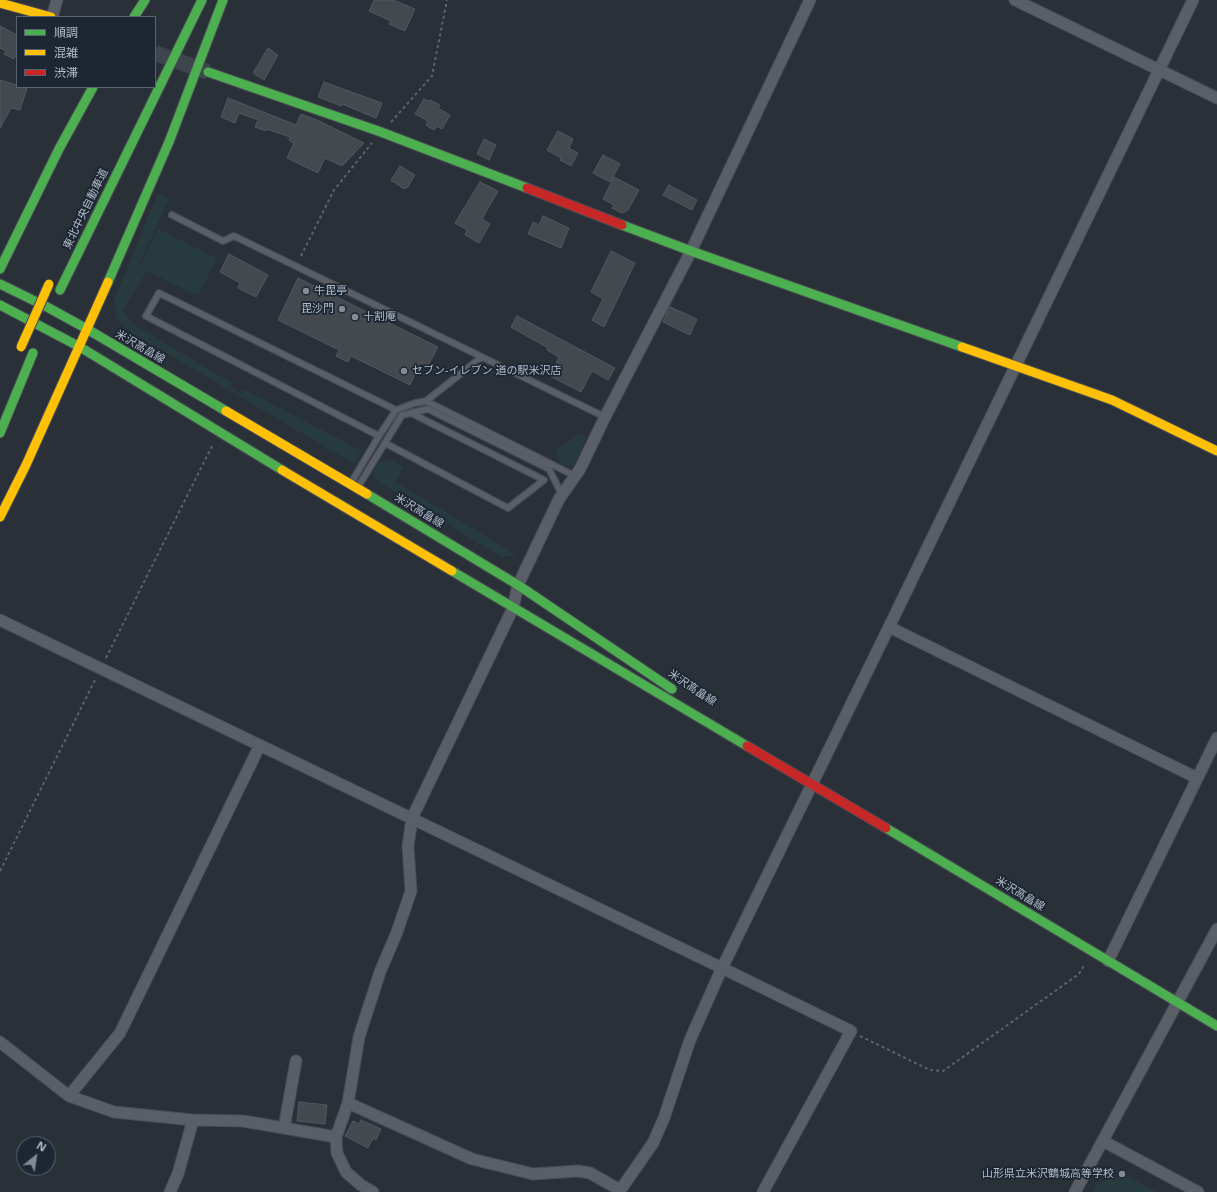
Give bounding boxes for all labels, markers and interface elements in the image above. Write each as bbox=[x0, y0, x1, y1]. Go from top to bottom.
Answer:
legend bbox=[16, 16, 156, 88]
text: 順調 bbox=[54, 24, 78, 41]
text: 混雑 bbox=[54, 44, 78, 61]
text: 渋滞 bbox=[54, 64, 78, 81]
street label: 東北中央自動車道 bbox=[61, 167, 111, 251]
place label: 牛毘亭 bbox=[314, 284, 347, 298]
marker: 牛毘亭 bbox=[301, 286, 311, 296]
place label: 毘沙門 bbox=[301, 302, 334, 316]
marker: 毘沙門 bbox=[337, 304, 347, 314]
place label: 十割庵 bbox=[363, 310, 396, 324]
marker: 十割庵 bbox=[350, 312, 360, 322]
street label: 米沢高畠線 bbox=[113, 328, 167, 366]
place label: セブン-イレブン 道の駅米沢店 bbox=[412, 364, 561, 378]
marker: セブン-イレブン 道の駅米沢店 bbox=[399, 366, 409, 376]
street label: 米沢高畠線 bbox=[392, 491, 446, 531]
street label: 米沢高畠線 bbox=[666, 667, 718, 709]
street label: 米沢高畠線 bbox=[993, 874, 1047, 914]
north arrow bbox=[16, 1136, 56, 1176]
text: N bbox=[34, 1137, 49, 1155]
place label: 山形県立米沢鶴城高等学校 bbox=[982, 1167, 1114, 1181]
marker: 山形県立米沢鶴城高等学校 bbox=[1117, 1169, 1127, 1179]

